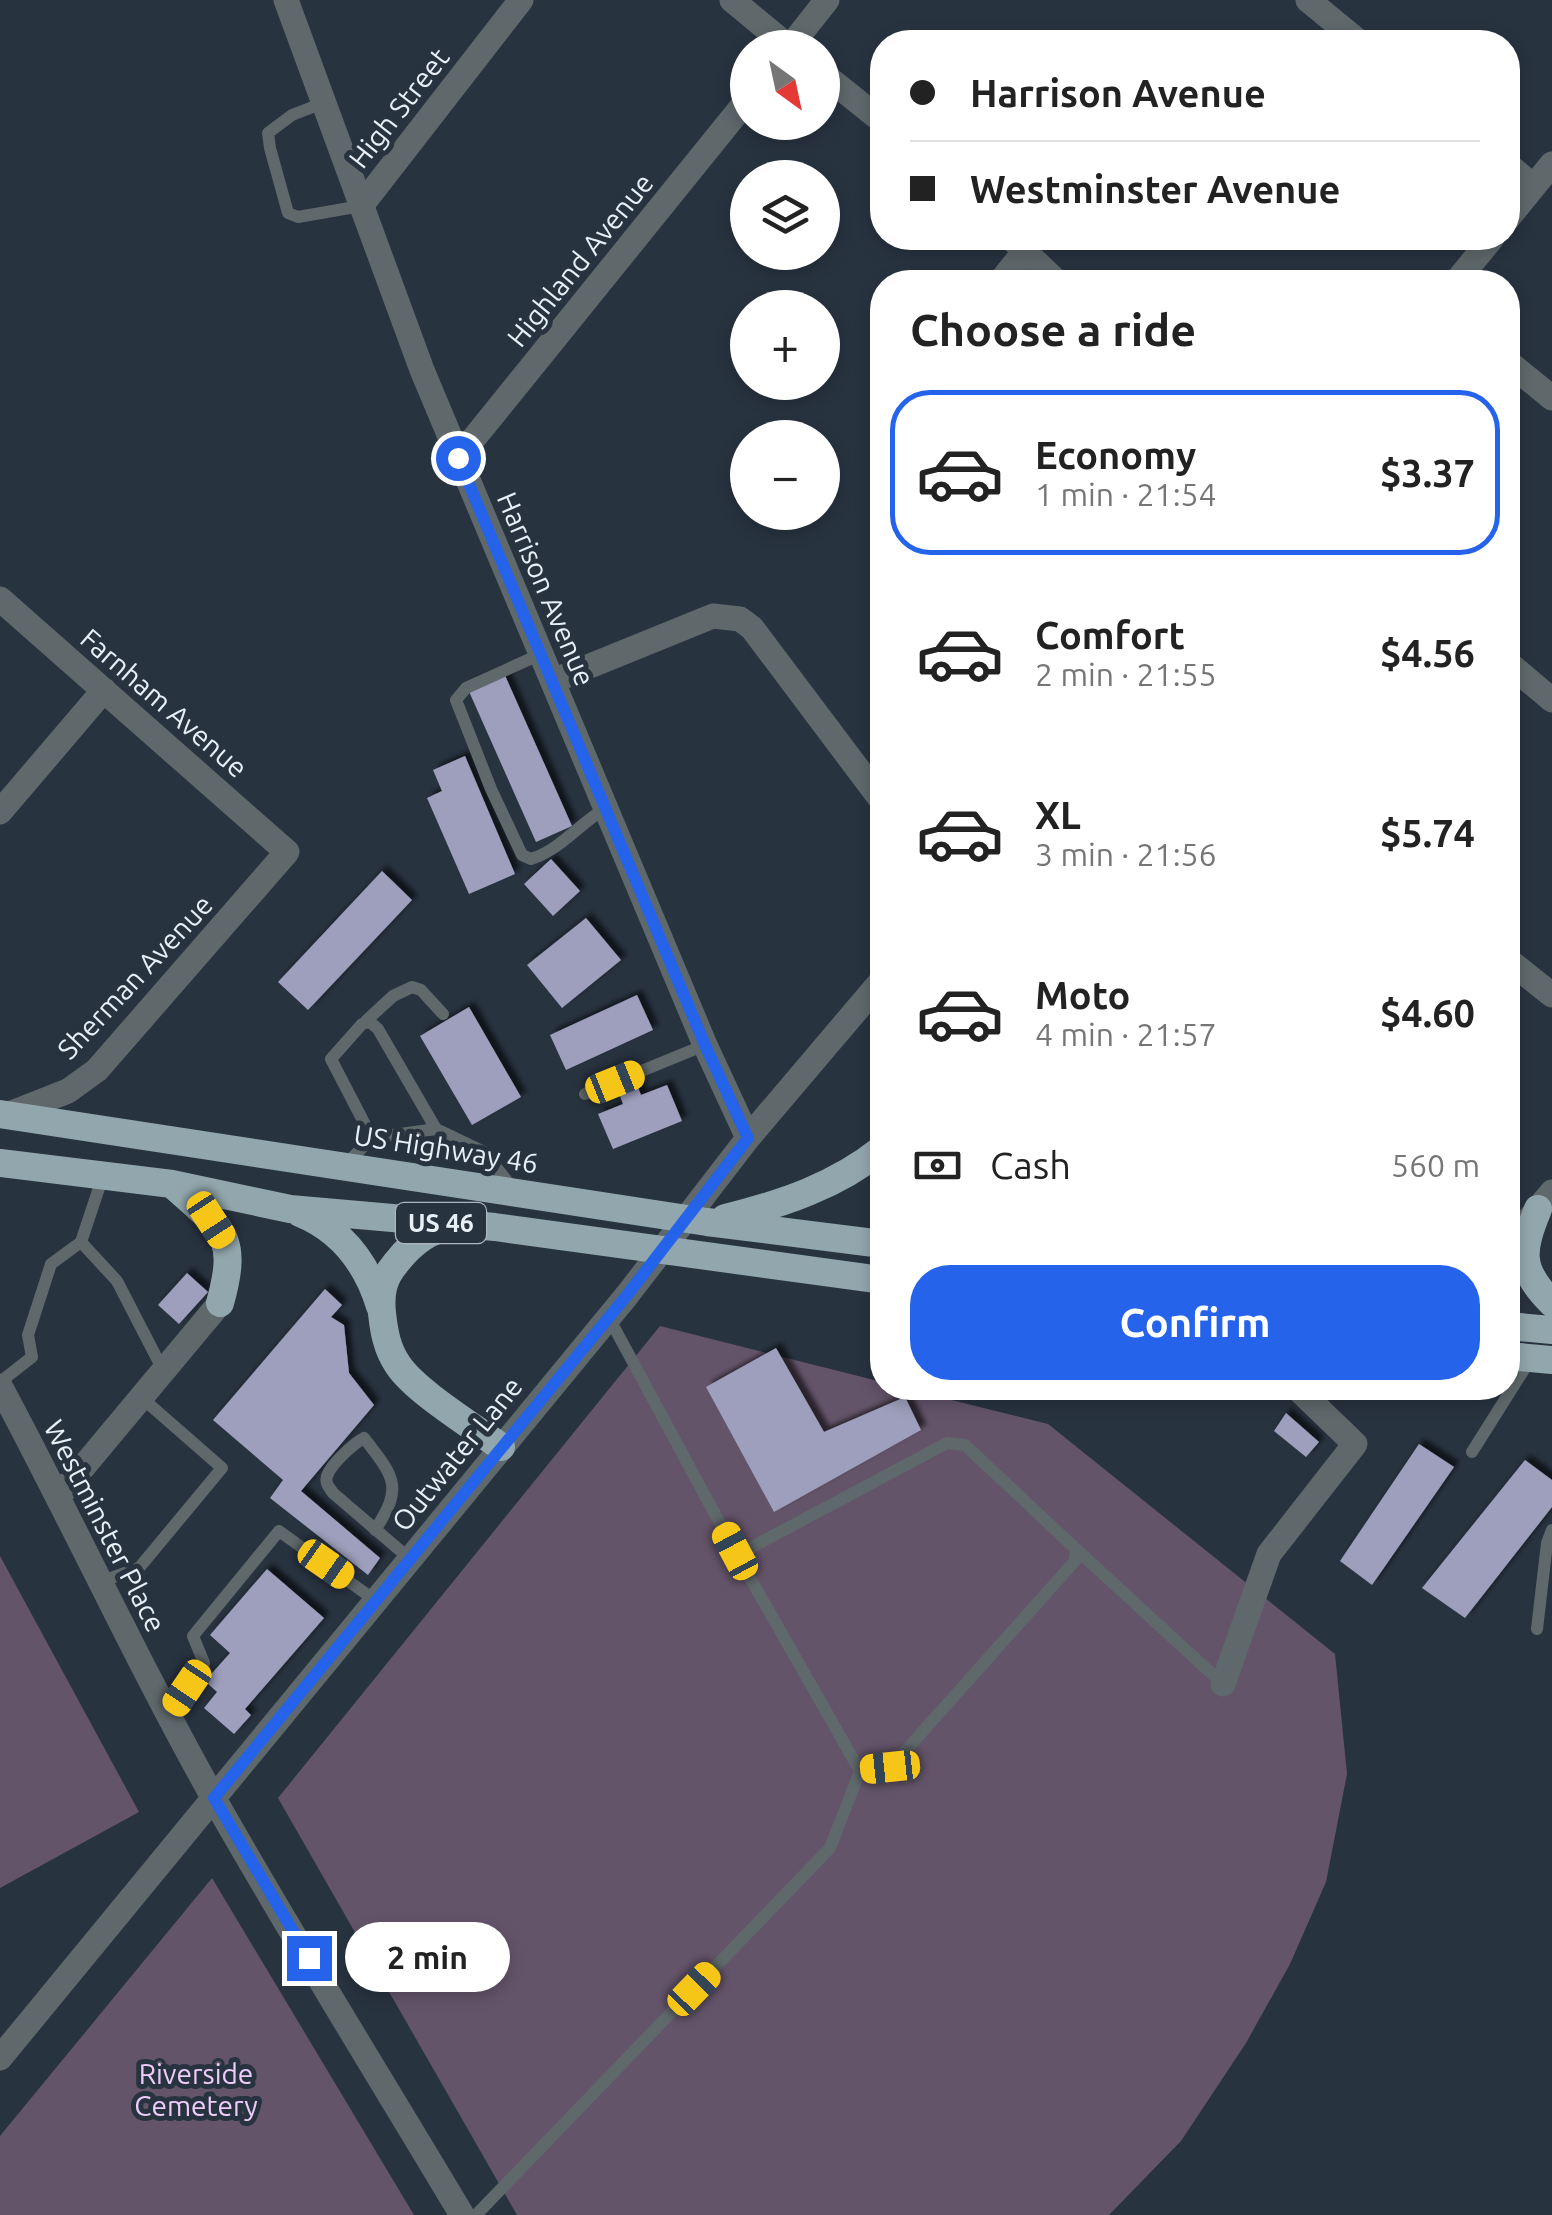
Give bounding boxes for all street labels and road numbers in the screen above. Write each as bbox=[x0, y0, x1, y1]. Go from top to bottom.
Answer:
street label: High Street bbox=[342, 42, 455, 174]
street label: Highland Avenue bbox=[500, 167, 659, 352]
street label: Harrison Avenue bbox=[492, 487, 601, 690]
street label: Farnham Avenue bbox=[75, 622, 254, 783]
street label: Sherman Avenue bbox=[51, 889, 218, 1065]
street label: US Highway 46 bbox=[352, 1119, 540, 1178]
road number: US 46 bbox=[396, 1203, 486, 1243]
street label: Outwater Lane bbox=[385, 1371, 528, 1537]
street label: Westminster Place bbox=[39, 1415, 172, 1637]

